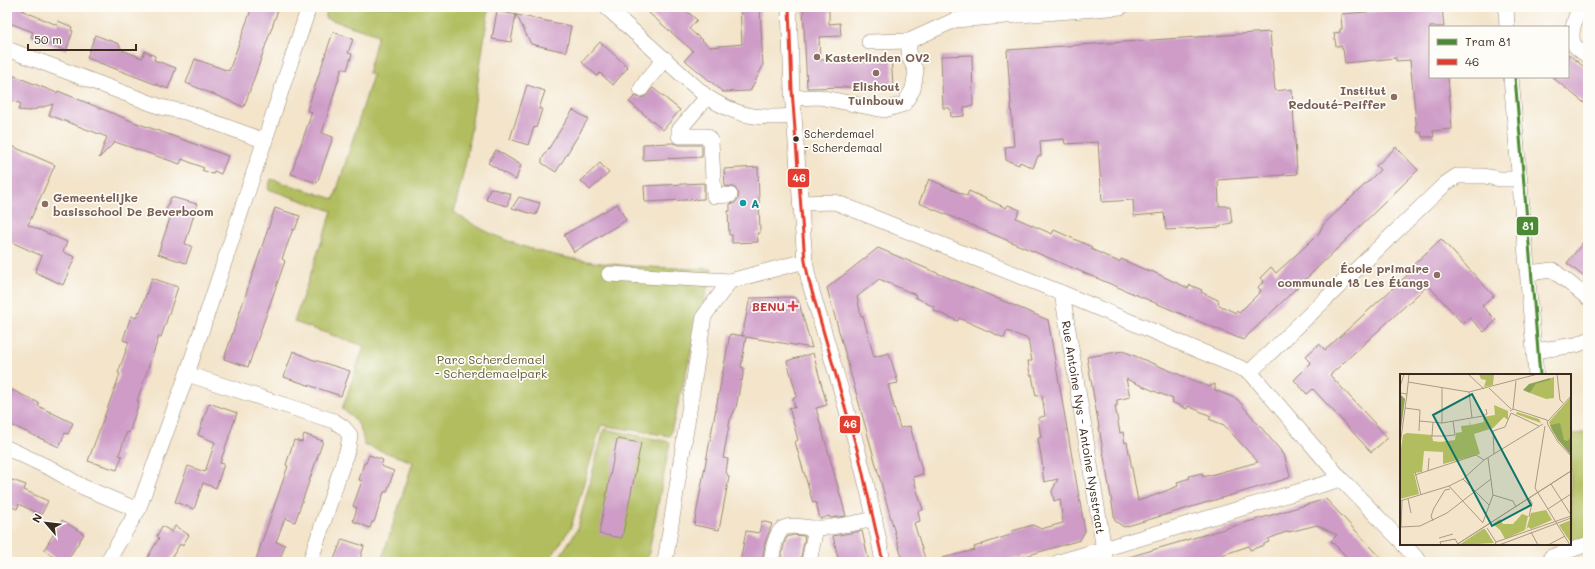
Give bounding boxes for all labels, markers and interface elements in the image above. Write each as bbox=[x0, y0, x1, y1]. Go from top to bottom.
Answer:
scale bar bbox=[28, 26, 136, 52]
legend bbox=[1429, 26, 1569, 78]
text: 50 m bbox=[34, 31, 62, 47]
text: Tram 81 bbox=[1465, 33, 1511, 49]
place label: Kasterlinden OV2 bbox=[825, 49, 930, 65]
marker: Kasterlinden OV2 bbox=[812, 52, 822, 62]
text: 46 bbox=[1465, 53, 1479, 69]
marker: Elishout Tuinbouw bbox=[871, 68, 881, 78]
place label: Elishout Tuinbouw bbox=[848, 78, 904, 108]
place label: Institut Redouté-Peiffer bbox=[1288, 82, 1386, 112]
marker: Institut Redouté-Peiffer bbox=[1389, 92, 1399, 102]
place label: Scherdemael - Scherdemaal bbox=[804, 126, 882, 155]
marker: Scherdemael - Scherdemaal bbox=[791, 134, 801, 144]
line badge: 46 bbox=[787, 168, 810, 188]
text: 46 bbox=[792, 170, 806, 185]
place label: Gemeentelijke basisschool De Beverboom bbox=[53, 189, 213, 219]
place label: A bbox=[751, 195, 759, 211]
marker: A bbox=[738, 198, 748, 208]
marker: Gemeentelijke basisschool De Beverboom bbox=[40, 199, 50, 209]
line badge: 81 bbox=[1516, 216, 1539, 236]
text: 81 bbox=[1522, 218, 1534, 233]
place label: École primaire communale 18 Les Étangs bbox=[1278, 260, 1429, 290]
marker: École primaire communale 18 Les Étangs bbox=[1432, 270, 1442, 280]
place label: BENU bbox=[752, 298, 785, 314]
marker: BENU bbox=[788, 301, 798, 311]
street label: Rue Antoine Nys - Antoine Nysstraat bbox=[1059, 320, 1109, 535]
park label: Parc Scherdemael - Scherdemaelpark bbox=[435, 351, 547, 381]
inset map bbox=[1400, 374, 1571, 545]
line badge: 46 bbox=[839, 415, 861, 434]
text: 46 bbox=[843, 416, 857, 431]
north arrow bbox=[26, 503, 66, 543]
text: N bbox=[28, 511, 45, 525]

